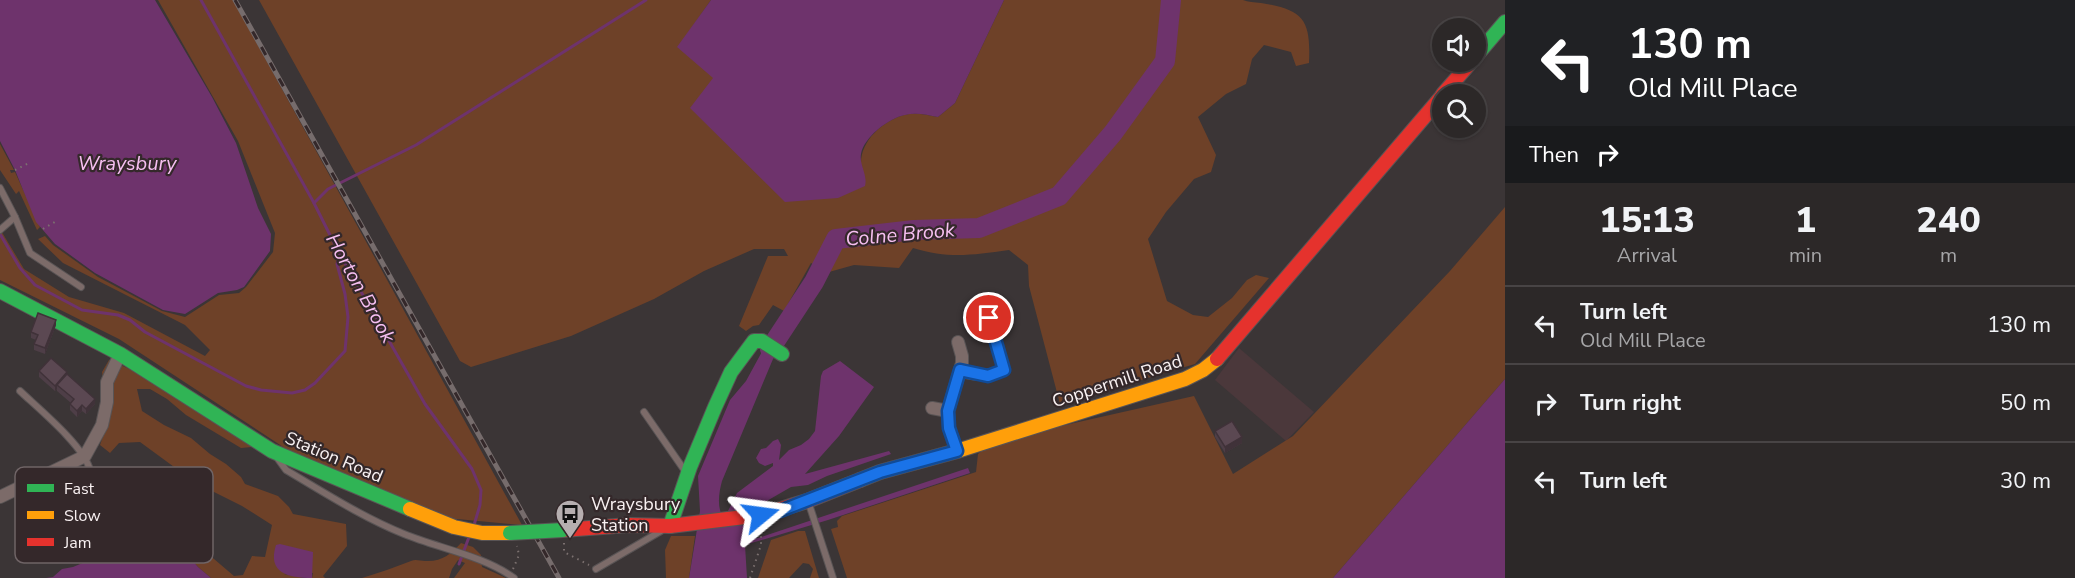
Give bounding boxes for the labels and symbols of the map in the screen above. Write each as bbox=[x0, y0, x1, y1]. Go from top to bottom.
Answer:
water label: Wraysbury bbox=[77, 150, 177, 177]
water label: Colne Brook bbox=[844, 216, 957, 253]
water label: Horton Brook bbox=[319, 229, 402, 349]
pin bbox=[963, 292, 1014, 343]
street label: Coppermill Road bbox=[1049, 349, 1185, 413]
street label: Station Road bbox=[281, 426, 387, 488]
legend bbox=[15, 467, 213, 563]
text: Fast bbox=[64, 478, 95, 500]
position arrow bbox=[729, 483, 793, 547]
place label: Wraysbury Station bbox=[591, 492, 681, 537]
bus stop icon: Wraysbury Station bbox=[554, 498, 586, 540]
text: Slow bbox=[64, 505, 101, 527]
text: Jam bbox=[63, 532, 91, 554]

